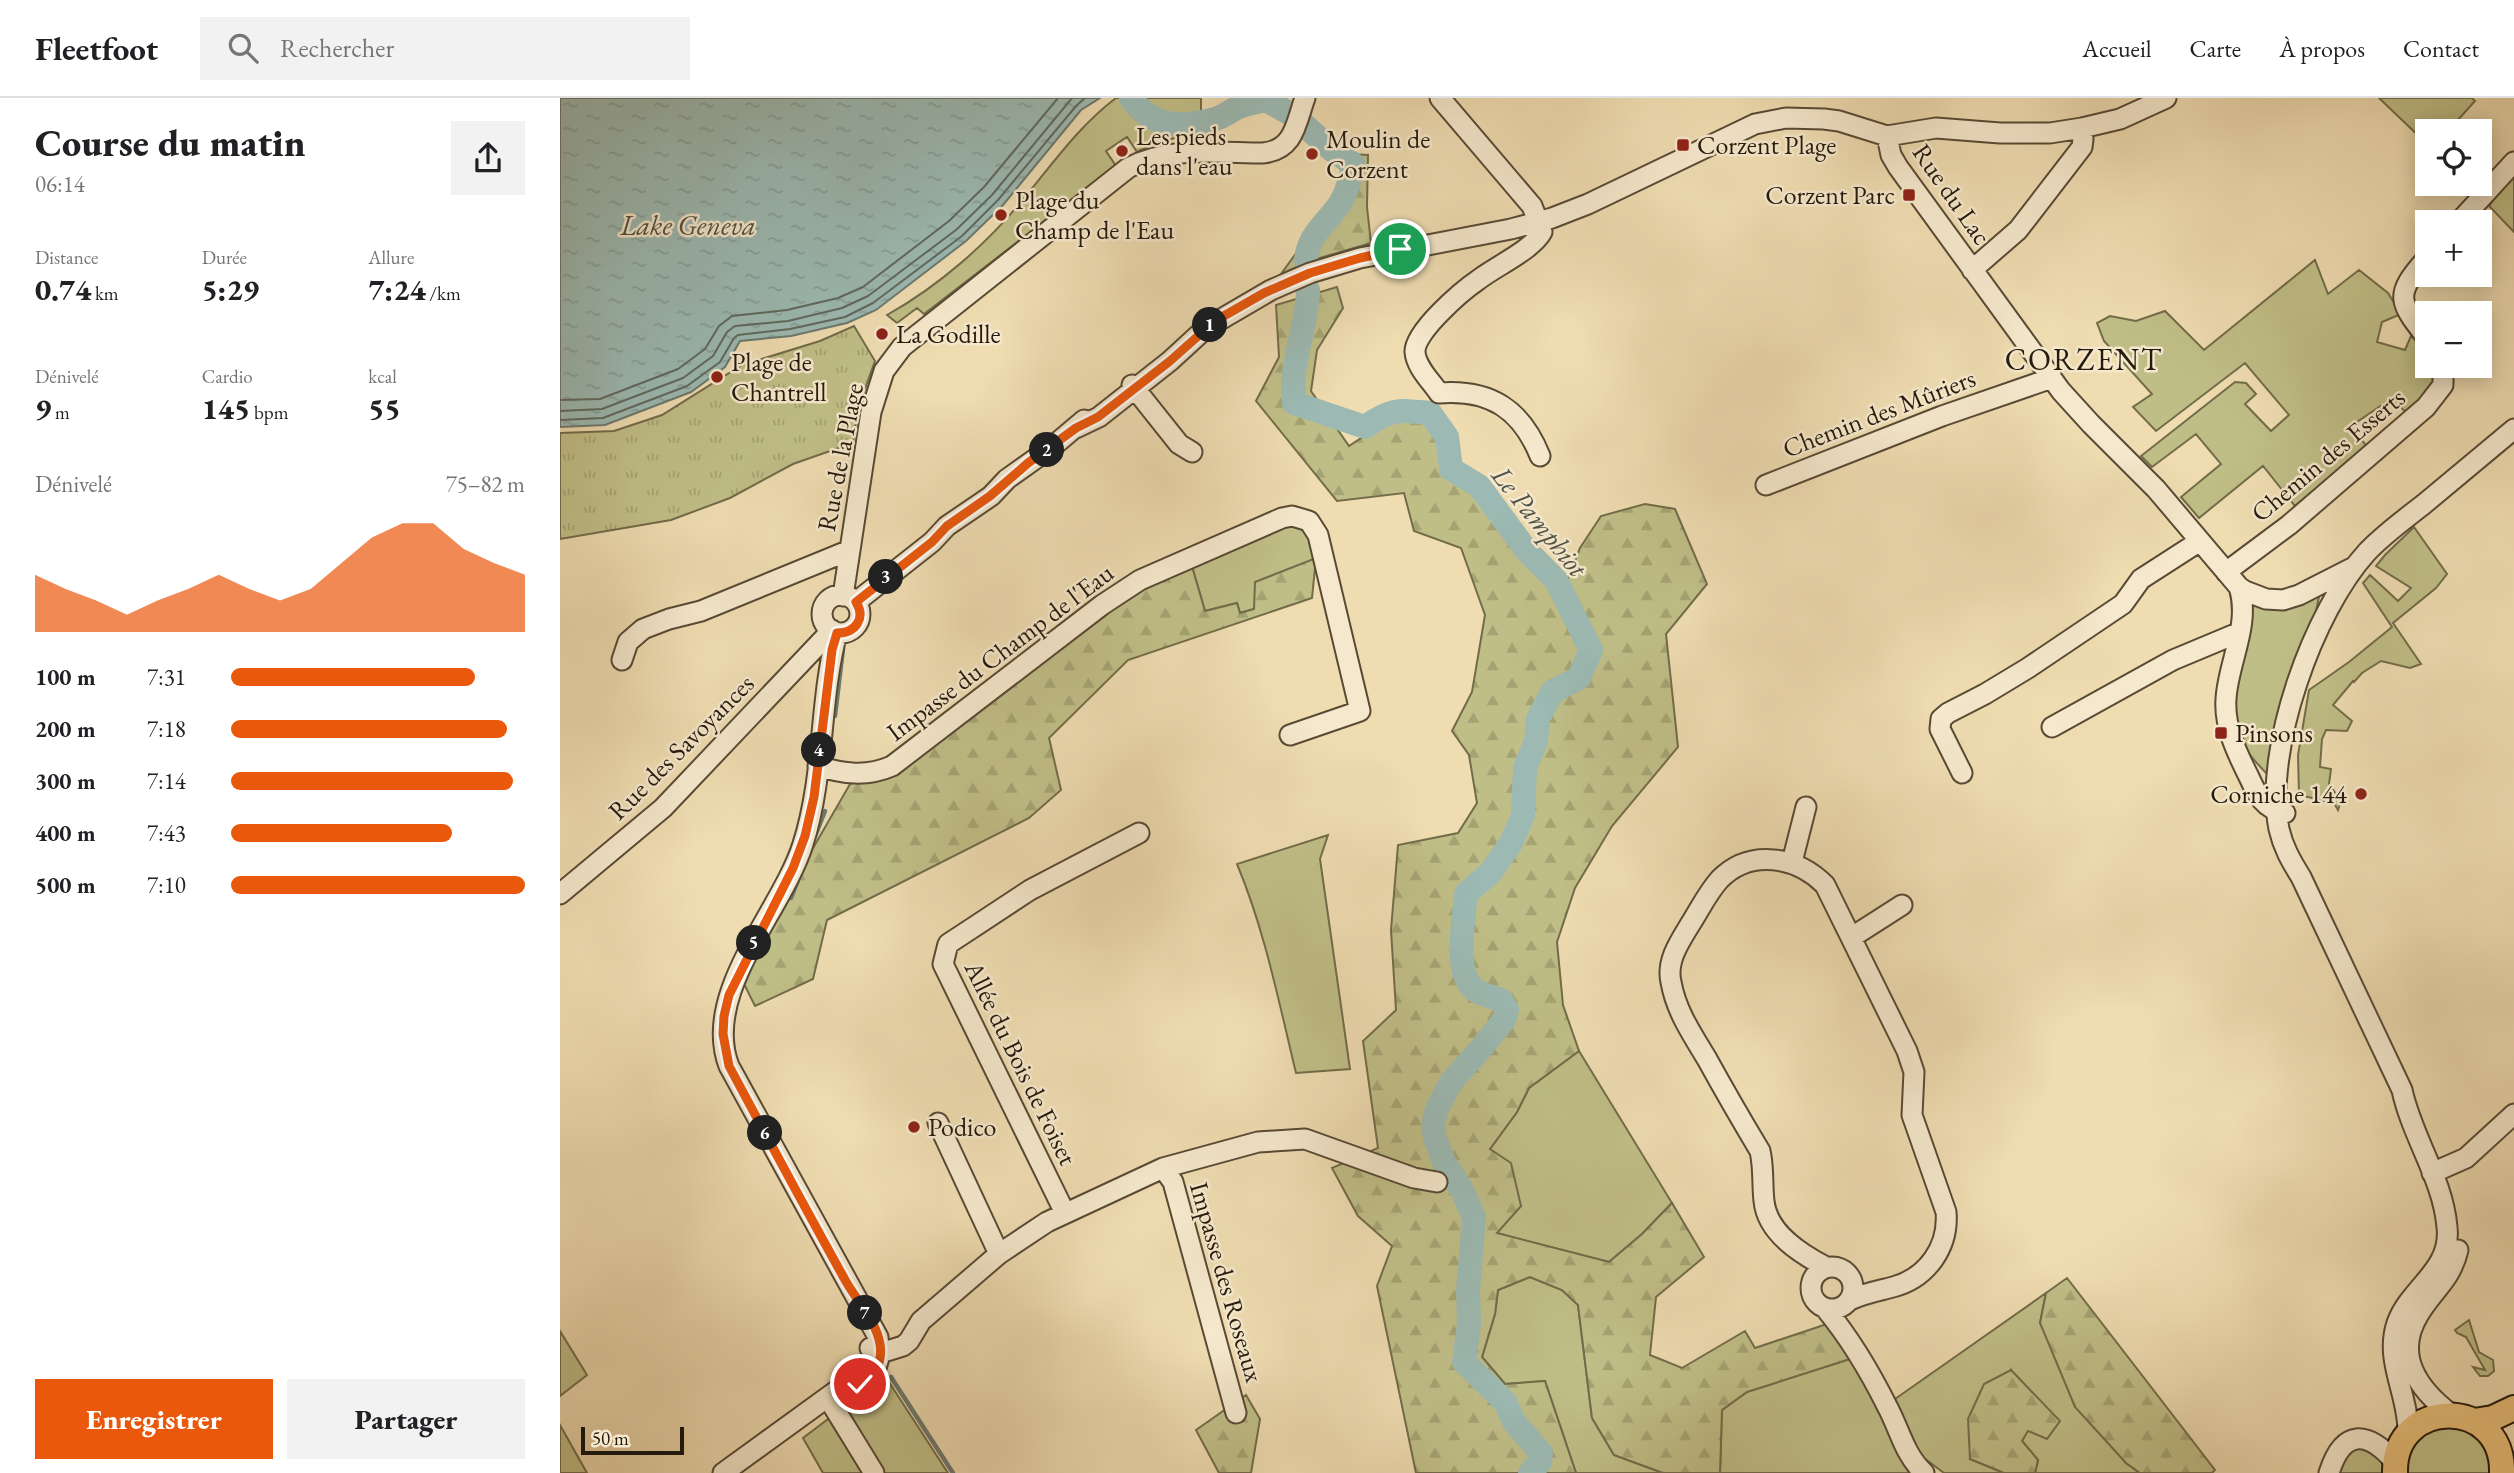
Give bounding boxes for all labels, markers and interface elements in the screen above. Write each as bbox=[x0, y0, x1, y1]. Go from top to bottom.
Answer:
search box bbox=[200, 17, 690, 80]
text: Fleetfoot bbox=[35, 27, 158, 70]
icon: search bbox=[224, 29, 262, 67]
text: Rechercher bbox=[280, 31, 394, 65]
text: Accueil bbox=[2082, 33, 2152, 64]
text: Carte bbox=[2190, 33, 2241, 64]
text: À propos bbox=[2279, 33, 2365, 64]
text: Contact bbox=[2403, 33, 2479, 64]
text: Course du matin bbox=[35, 118, 306, 167]
place label: Les pieds dans l'eau bbox=[1136, 119, 1233, 183]
map controls bbox=[2415, 119, 2492, 378]
button: locate bbox=[2415, 119, 2492, 196]
button: share bbox=[451, 121, 525, 195]
place label: Moulin de Corzent bbox=[1326, 122, 1430, 186]
place label: Corzent Plage bbox=[1697, 128, 1836, 162]
marker: Corzent Plage bbox=[1675, 137, 1691, 153]
street label: Rue du Lac bbox=[1905, 137, 1999, 251]
marker: Les pieds dans l'eau bbox=[1114, 143, 1130, 159]
marker: Moulin de Corzent bbox=[1304, 146, 1320, 162]
text: 06:14 bbox=[35, 169, 85, 199]
place label: Corzent Parc bbox=[1765, 178, 1895, 212]
place label: Plage du Champ de l'Eau bbox=[1015, 183, 1174, 247]
marker: Corzent Parc bbox=[1901, 187, 1917, 203]
water label: Lake Geneva bbox=[619, 207, 756, 243]
marker: Plage du Champ de l'Eau bbox=[993, 207, 1009, 223]
button: + bbox=[2415, 210, 2492, 287]
pin bbox=[1370, 219, 1430, 279]
icon: arrive bbox=[1381, 230, 1419, 268]
text: Distance bbox=[35, 245, 98, 270]
text: Durée bbox=[202, 245, 247, 270]
text: Allure bbox=[368, 245, 414, 270]
text: 0.74 bbox=[35, 270, 91, 309]
text: 5:29 bbox=[202, 270, 259, 309]
text: 7:24 bbox=[368, 270, 426, 309]
text: km bbox=[91, 281, 119, 306]
text: /km bbox=[426, 281, 461, 306]
button: − bbox=[2415, 301, 2492, 378]
pin: 1 bbox=[1192, 308, 1228, 342]
text: 1 bbox=[1204, 312, 1215, 337]
place label: La Godille bbox=[896, 317, 1001, 351]
marker: La Godille bbox=[874, 326, 890, 342]
district label: CORZENT bbox=[2005, 340, 2163, 379]
place label: Plage de Chantrell bbox=[731, 345, 826, 409]
street label: Chemin des Mûriers bbox=[1778, 361, 1980, 465]
text: Dénivelé bbox=[35, 364, 99, 389]
text: Cardio bbox=[202, 364, 253, 389]
text: kcal bbox=[368, 364, 397, 389]
marker: Plage de Chantrell bbox=[709, 369, 725, 385]
street label: Rue de la Plage bbox=[809, 380, 871, 534]
street label: Chemin des Esserts bbox=[2244, 381, 2412, 529]
text: 9 bbox=[35, 389, 51, 428]
text: 145 bbox=[202, 389, 250, 428]
text: 55 bbox=[368, 389, 401, 428]
text: m bbox=[51, 400, 70, 425]
text: bpm bbox=[250, 400, 289, 425]
pin: 2 bbox=[1030, 432, 1064, 468]
text: 2 bbox=[1041, 437, 1052, 462]
water label: Le Pamphiot bbox=[1483, 457, 1597, 586]
text: Dénivelé bbox=[35, 469, 112, 499]
text: 75–82 m bbox=[446, 469, 525, 499]
street label: Impasse du Champ de l'Eau bbox=[880, 555, 1121, 749]
pin: 3 bbox=[868, 560, 904, 594]
text: 3 bbox=[880, 564, 891, 589]
text: 100 m bbox=[35, 662, 96, 692]
text: 7:31 bbox=[147, 662, 186, 692]
street label: Rue des Savoyances bbox=[601, 667, 761, 827]
text: 200 m bbox=[35, 714, 96, 744]
text: 7:18 bbox=[147, 714, 186, 744]
place label: Pinsons bbox=[2235, 716, 2313, 750]
marker: Pinsons bbox=[2213, 725, 2229, 741]
pin: 4 bbox=[802, 732, 836, 768]
text: 4 bbox=[813, 737, 824, 762]
text: 300 m bbox=[35, 766, 96, 796]
text: 7:14 bbox=[147, 766, 186, 796]
place label: Corniche 144 bbox=[2210, 777, 2348, 811]
marker: Corniche 144 bbox=[2353, 786, 2369, 802]
text: 400 m bbox=[35, 818, 96, 848]
text: 7:43 bbox=[147, 818, 186, 848]
text: 500 m bbox=[35, 870, 96, 900]
text: 7:10 bbox=[147, 870, 186, 900]
pin: 5 bbox=[736, 926, 772, 960]
text: 5 bbox=[748, 930, 759, 955]
street label: Allée du Bois de Foiset bbox=[956, 955, 1085, 1171]
place label: Podico bbox=[928, 1110, 996, 1144]
pin: 6 bbox=[748, 1116, 782, 1150]
marker: Podico bbox=[906, 1119, 922, 1135]
text: 6 bbox=[759, 1120, 770, 1145]
street label: Impasse des Roseaux bbox=[1182, 1178, 1272, 1387]
pin: 7 bbox=[848, 1296, 882, 1330]
text: 7 bbox=[859, 1300, 870, 1325]
pin bbox=[830, 1354, 890, 1414]
icon: check bbox=[841, 1365, 879, 1403]
button: Enregistrer bbox=[35, 1379, 273, 1459]
button: Partager bbox=[287, 1379, 525, 1459]
scale bar bbox=[581, 1424, 684, 1456]
text: 50 m bbox=[592, 1426, 629, 1451]

